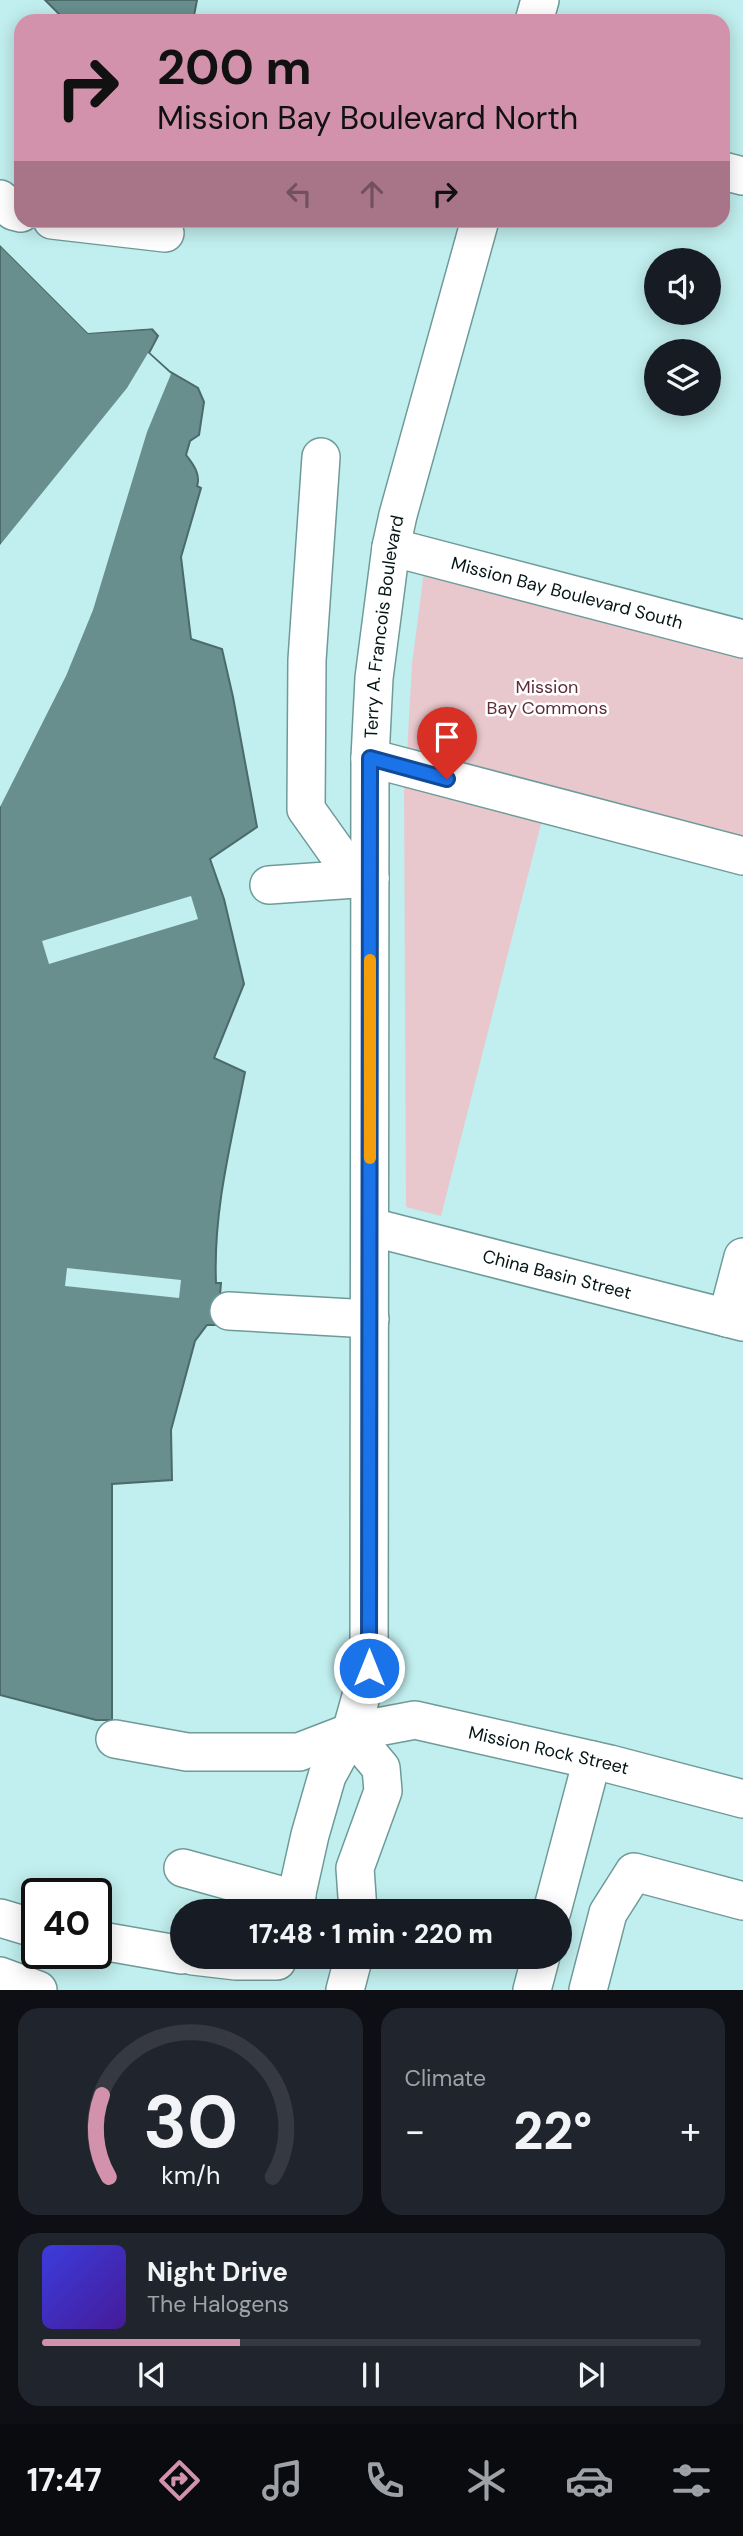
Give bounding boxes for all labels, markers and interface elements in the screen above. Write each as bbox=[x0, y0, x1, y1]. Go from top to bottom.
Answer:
text: 200 m bbox=[157, 35, 312, 99]
icon: right bbox=[42, 42, 133, 133]
text: Mission Bay Boulevard North bbox=[157, 97, 578, 139]
icon: left bbox=[280, 175, 318, 213]
icon: ahead bbox=[353, 175, 391, 213]
icon: right bbox=[426, 175, 464, 213]
map controls bbox=[644, 248, 721, 416]
button: sound bbox=[644, 248, 721, 325]
button: layers bbox=[644, 339, 721, 416]
street label: Terry A. Francois Boulevard bbox=[359, 513, 410, 739]
street label: Mission Bay Boulevard South bbox=[449, 551, 686, 635]
park label: Mission Bay Commons bbox=[487, 675, 607, 720]
pin bbox=[417, 707, 477, 779]
icon: arrive bbox=[428, 718, 466, 756]
street label: China Basin Street bbox=[480, 1244, 634, 1305]
position arrow bbox=[332, 1631, 406, 1705]
street label: Mission Rock Street bbox=[466, 1720, 631, 1780]
speed limit sign: 40 bbox=[21, 1878, 112, 1969]
text: 17:48 · 1 min · 220 m bbox=[249, 1917, 493, 1951]
text: Climate bbox=[405, 2063, 486, 2093]
text: 30 bbox=[143, 2076, 238, 2171]
text: 22° bbox=[513, 2097, 592, 2165]
text: − bbox=[405, 2106, 425, 2156]
text: + bbox=[680, 2106, 701, 2156]
text: km/h bbox=[161, 2159, 220, 2192]
text: Night Drive bbox=[147, 2255, 288, 2289]
text: The Halogens bbox=[147, 2289, 289, 2319]
icon: previous bbox=[133, 2356, 171, 2394]
icon: pause bbox=[352, 2356, 390, 2394]
icon: next bbox=[572, 2356, 610, 2394]
icon: directions bbox=[155, 2456, 204, 2505]
icon: music bbox=[258, 2456, 307, 2505]
icon: phone bbox=[360, 2456, 409, 2505]
icon: climate bbox=[462, 2456, 511, 2505]
icon: car bbox=[565, 2456, 614, 2505]
icon: filters bbox=[667, 2456, 716, 2505]
text: 17:47 bbox=[27, 2459, 102, 2501]

